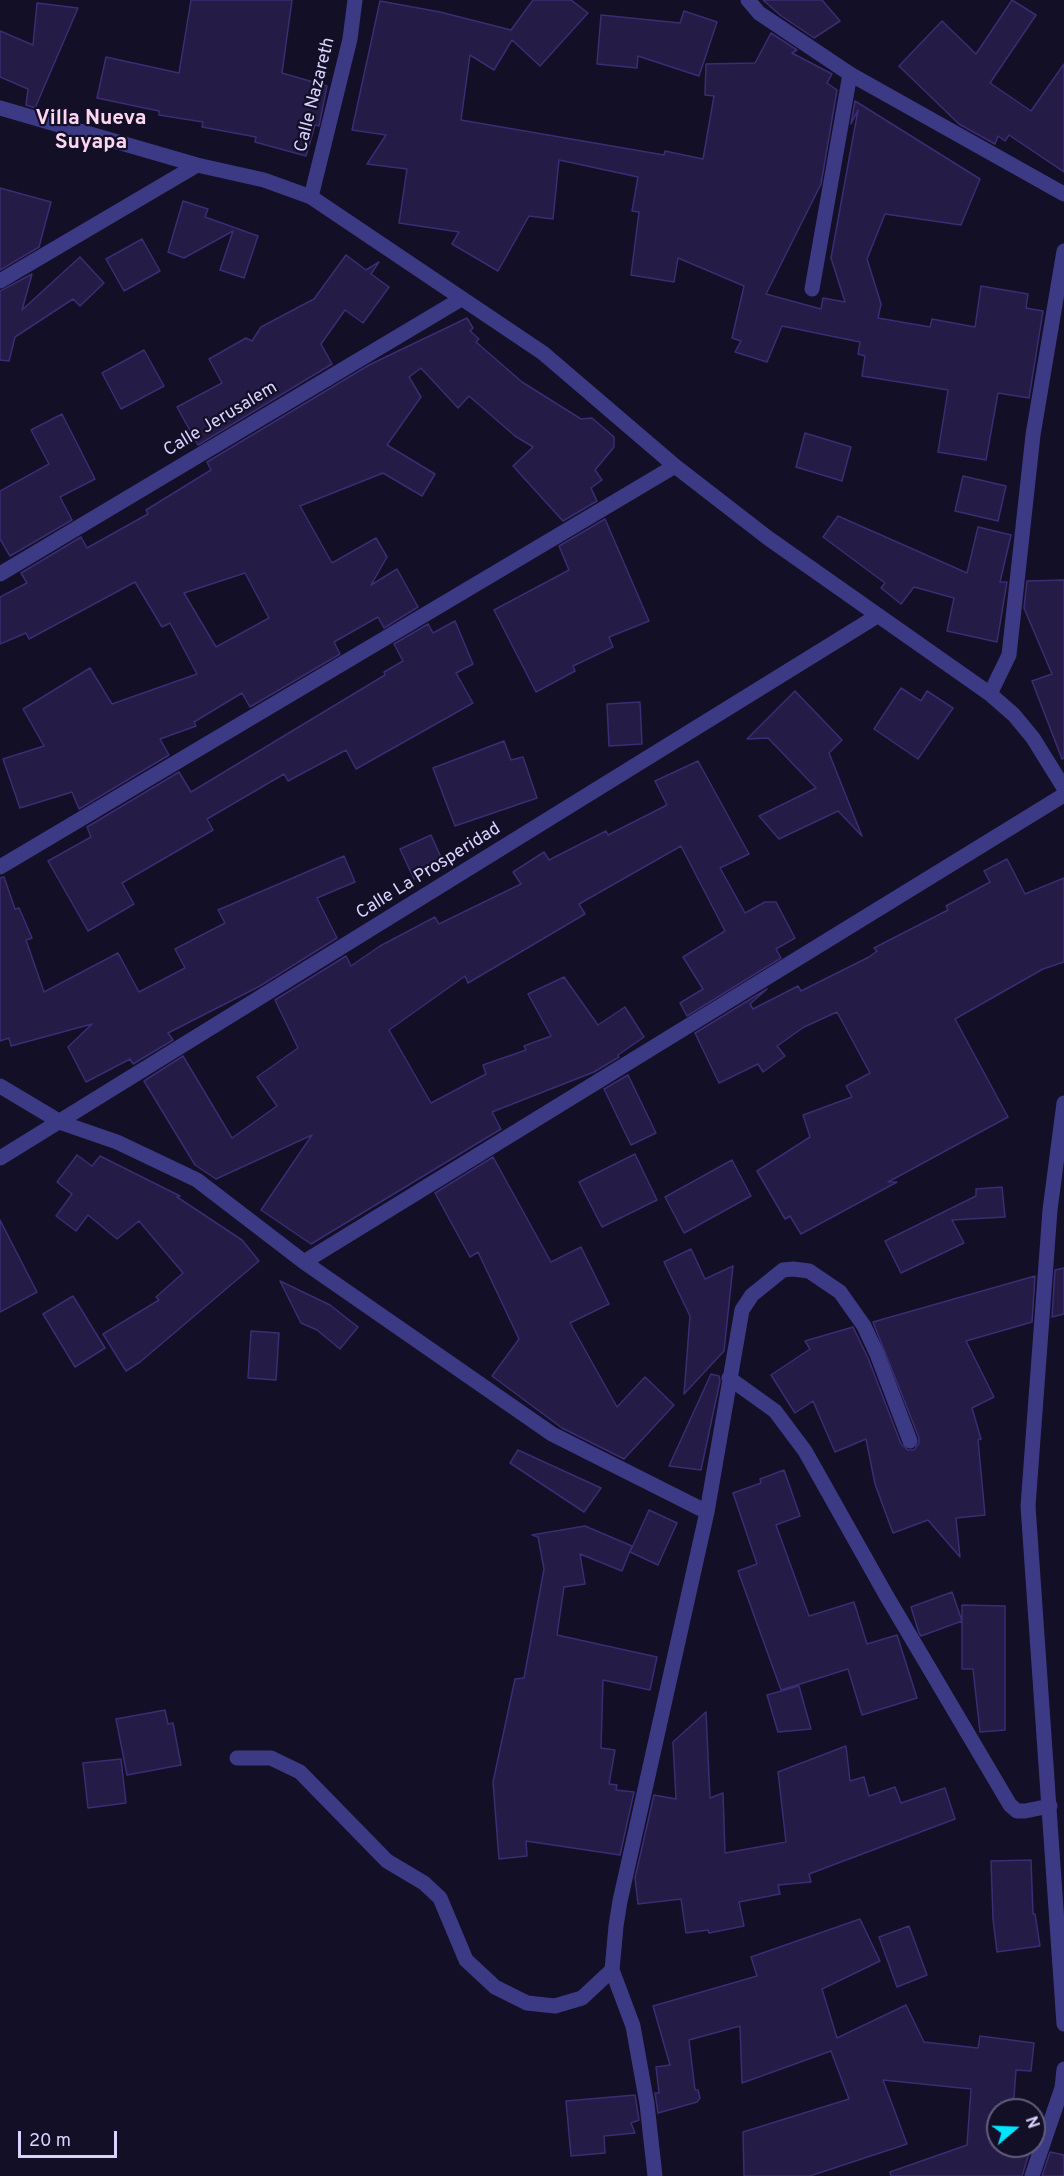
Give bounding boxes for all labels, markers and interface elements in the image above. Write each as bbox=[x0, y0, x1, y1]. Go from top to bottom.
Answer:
street label: Calle Nazareth bbox=[291, 35, 341, 155]
district label: Villa Nueva Suyapa bbox=[36, 107, 146, 157]
street label: Calle Jerusalem bbox=[160, 378, 282, 462]
street label: Calle La Prosperidad bbox=[353, 819, 505, 925]
north arrow bbox=[986, 2098, 1046, 2158]
text: N bbox=[1020, 2114, 1042, 2131]
scale bar bbox=[21, 2119, 120, 2157]
text: 20 m bbox=[29, 2130, 71, 2153]

